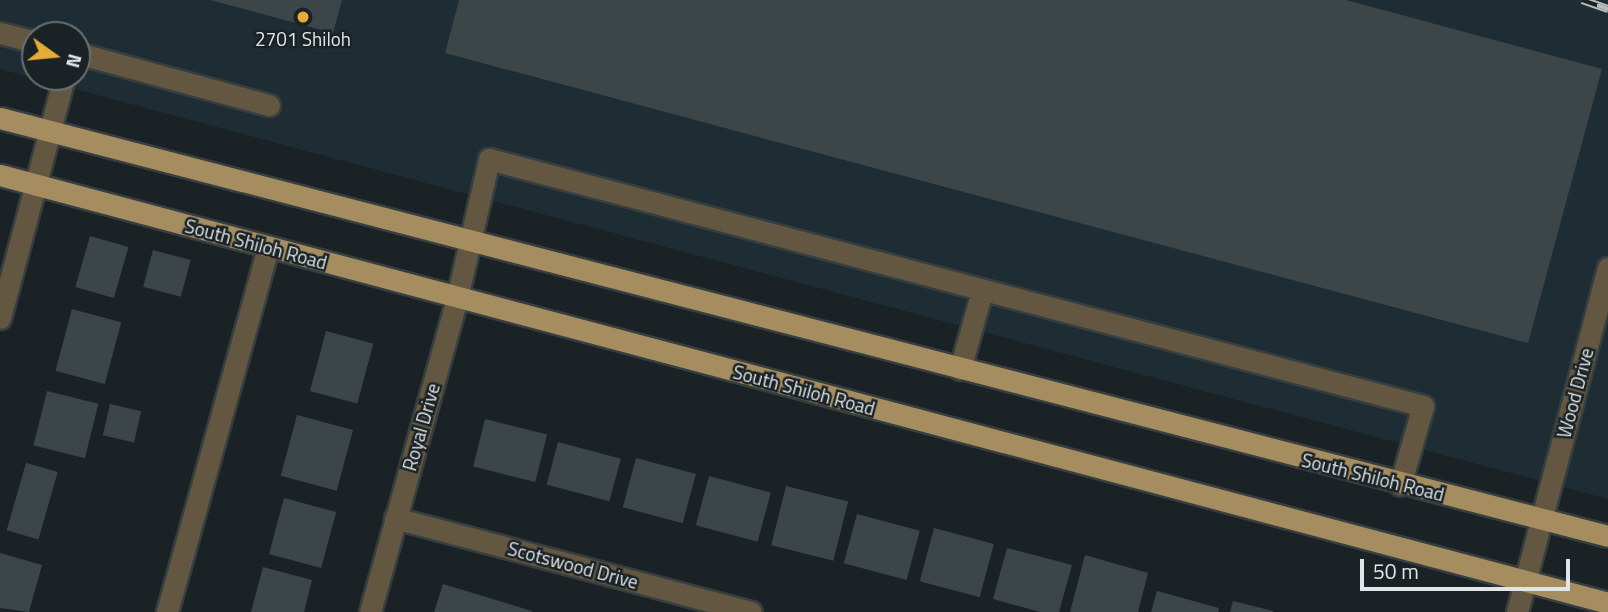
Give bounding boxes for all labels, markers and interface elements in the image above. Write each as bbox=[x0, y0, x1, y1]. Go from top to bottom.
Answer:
marker: 2701 Shiloh bbox=[295, 9, 311, 25]
north arrow bbox=[21, 21, 91, 91]
place label: 2701 Shiloh bbox=[255, 28, 351, 50]
text: N bbox=[59, 51, 91, 71]
street label: South Shiloh Road bbox=[183, 214, 329, 274]
street label: Wood Drive bbox=[1552, 345, 1598, 441]
street label: South Shiloh Road bbox=[731, 360, 877, 420]
street label: Royal Drive bbox=[398, 381, 444, 473]
street label: South Shiloh Road bbox=[1299, 448, 1447, 506]
street label: Scotswood Drive bbox=[505, 537, 641, 593]
scale bar bbox=[1363, 546, 1573, 590]
text: 50 m bbox=[1373, 555, 1419, 587]

